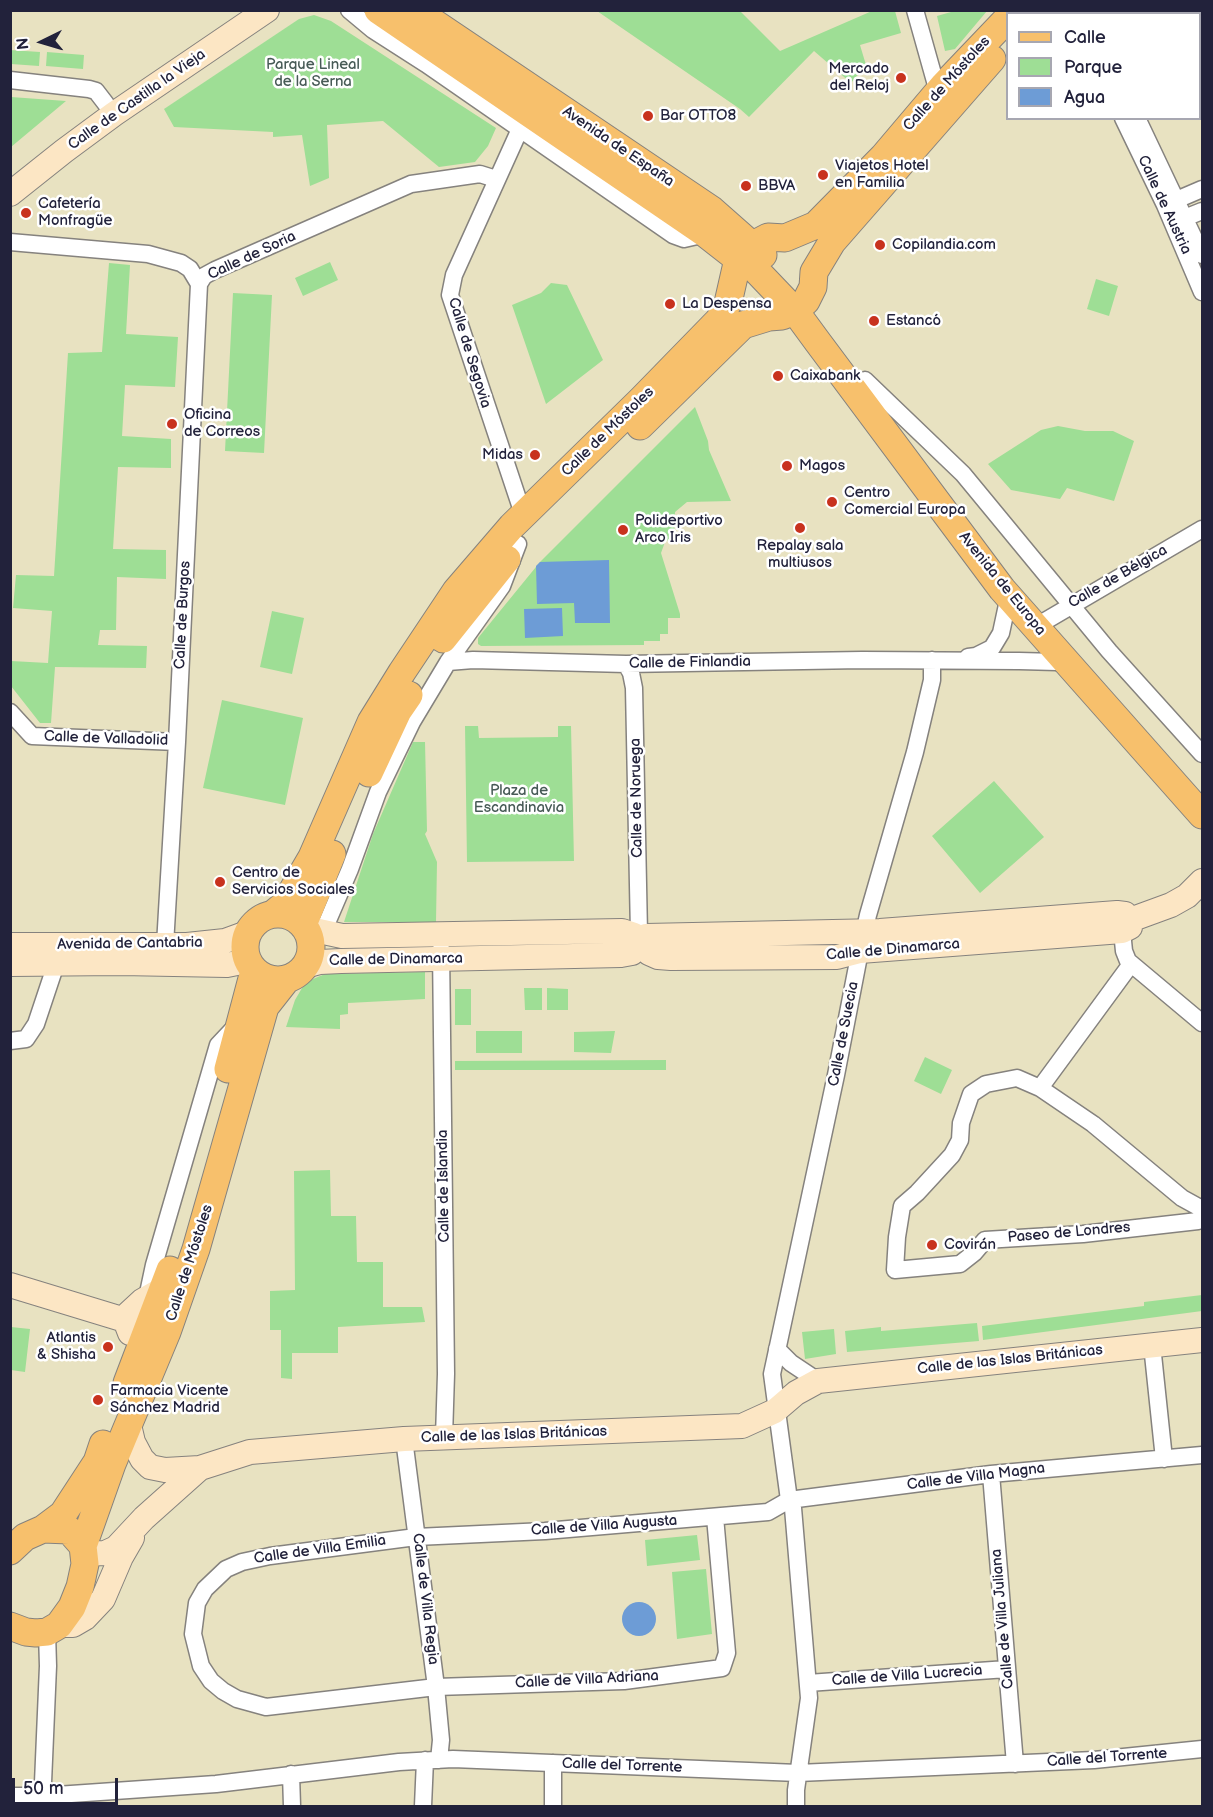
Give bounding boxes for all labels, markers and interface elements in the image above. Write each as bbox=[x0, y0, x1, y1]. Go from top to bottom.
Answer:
north arrow bbox=[12, 12, 72, 72]
legend bbox=[1006, 12, 1201, 120]
text: Calle bbox=[1064, 27, 1106, 48]
street label: Calle de Móstoles bbox=[900, 33, 994, 135]
text: N bbox=[14, 37, 34, 50]
street label: Calle de Castilla la Vieja bbox=[65, 46, 209, 154]
park label: Parque Lineal de la Serna bbox=[266, 56, 360, 91]
text: Parque bbox=[1064, 57, 1122, 78]
place label: Mercado del Reloj bbox=[828, 60, 889, 95]
marker: Mercado del Reloj bbox=[894, 71, 908, 85]
text: Agua bbox=[1064, 87, 1105, 108]
street label: Avenida de España bbox=[559, 103, 677, 191]
place label: Bar OTTO8 bbox=[660, 107, 736, 125]
marker: Bar OTTO8 bbox=[641, 109, 655, 123]
street label: Calle de Austria bbox=[1133, 153, 1195, 257]
place label: Viajetos Hotel en Familia bbox=[835, 157, 929, 192]
marker: Viajetos Hotel en Familia bbox=[816, 168, 830, 182]
place label: BBVA bbox=[758, 177, 795, 195]
marker: BBVA bbox=[739, 179, 753, 193]
place label: Cafetería Monfragüe bbox=[38, 195, 112, 230]
marker: Cafetería Monfragüe bbox=[19, 206, 33, 220]
street label: Calle de Soria bbox=[205, 228, 299, 284]
place label: Copilandia.com bbox=[892, 236, 996, 254]
marker: Copilandia.com bbox=[873, 238, 887, 252]
place label: La Despensa bbox=[682, 295, 772, 313]
street label: Calle de Segovia bbox=[444, 296, 494, 410]
marker: La Despensa bbox=[663, 297, 677, 311]
place label: Estancó bbox=[886, 312, 941, 330]
marker: Estancó bbox=[867, 314, 881, 328]
place label: Caixabank bbox=[790, 367, 860, 385]
marker: Caixabank bbox=[771, 369, 785, 383]
street label: Calle de Móstoles bbox=[558, 383, 658, 481]
place label: Oficina de Correos bbox=[184, 406, 260, 441]
marker: Oficina de Correos bbox=[165, 417, 179, 431]
place label: Midas bbox=[482, 446, 523, 464]
marker: Midas bbox=[528, 448, 542, 462]
place label: Magos bbox=[799, 457, 845, 475]
marker: Magos bbox=[780, 459, 794, 473]
place label: Centro Comercial Europa bbox=[844, 484, 966, 519]
marker: Centro Comercial Europa bbox=[825, 495, 839, 509]
place label: Polideportivo Arco Iris bbox=[635, 512, 723, 547]
marker: Repalay sala multiusos bbox=[793, 521, 807, 535]
marker: Polideportivo Arco Iris bbox=[616, 523, 630, 537]
street label: Avenida de Europa bbox=[955, 529, 1049, 639]
place label: Repalay sala multiusos bbox=[757, 537, 843, 572]
street label: Calle de Bélgica bbox=[1065, 541, 1171, 613]
street label: Calle de Burgos bbox=[171, 560, 195, 670]
street label: Calle de Finlandia bbox=[629, 653, 751, 673]
street label: Calle de Valladolid bbox=[43, 728, 169, 750]
street label: Calle de Noruega bbox=[627, 738, 647, 858]
park label: Plaza de Escandinavia bbox=[474, 782, 564, 817]
place label: Centro de Servicios Sociales bbox=[232, 864, 355, 899]
marker: Centro de Servicios Sociales bbox=[213, 875, 227, 889]
street label: Avenida de Cantabria bbox=[57, 934, 203, 954]
street label: Calle de Dinamarca bbox=[825, 935, 961, 965]
street label: Calle de Dinamarca bbox=[329, 950, 463, 970]
street label: Calle de Suecia bbox=[825, 980, 863, 1088]
street label: Calle de Islandia bbox=[434, 1129, 454, 1243]
street label: Calle de Móstoles bbox=[163, 1202, 217, 1324]
street label: Paseo de Londres bbox=[1007, 1219, 1131, 1247]
place label: Covirán bbox=[944, 1236, 996, 1254]
marker: Covirán bbox=[925, 1238, 939, 1252]
place label: Atlantis & Shisha bbox=[37, 1329, 96, 1364]
marker: Atlantis & Shisha bbox=[101, 1340, 115, 1354]
street label: Calle de las Islas Británicas bbox=[916, 1341, 1104, 1379]
place label: Farmacia Vicente Sánchez Madrid bbox=[110, 1382, 228, 1417]
marker: Farmacia Vicente Sánchez Madrid bbox=[91, 1393, 105, 1407]
street label: Calle de las Islas Británicas bbox=[421, 1423, 607, 1447]
street label: Calle de Villa Magna bbox=[906, 1460, 1046, 1494]
street label: Calle de Villa Augusta bbox=[530, 1512, 678, 1540]
street label: Calle de Villa Emilia bbox=[253, 1532, 387, 1568]
street label: Calle de Villa Regia bbox=[408, 1532, 442, 1666]
street label: Calle de Villa Juliana bbox=[988, 1548, 1018, 1690]
street label: Calle de Villa Lucrecia bbox=[831, 1662, 983, 1690]
street label: Calle de Villa Adriana bbox=[515, 1667, 659, 1693]
street label: Calle del Torrente bbox=[1046, 1745, 1168, 1771]
street label: Calle del Torrente bbox=[561, 1755, 683, 1777]
scale bar bbox=[15, 1766, 122, 1804]
text: 50 m bbox=[23, 1778, 64, 1799]

